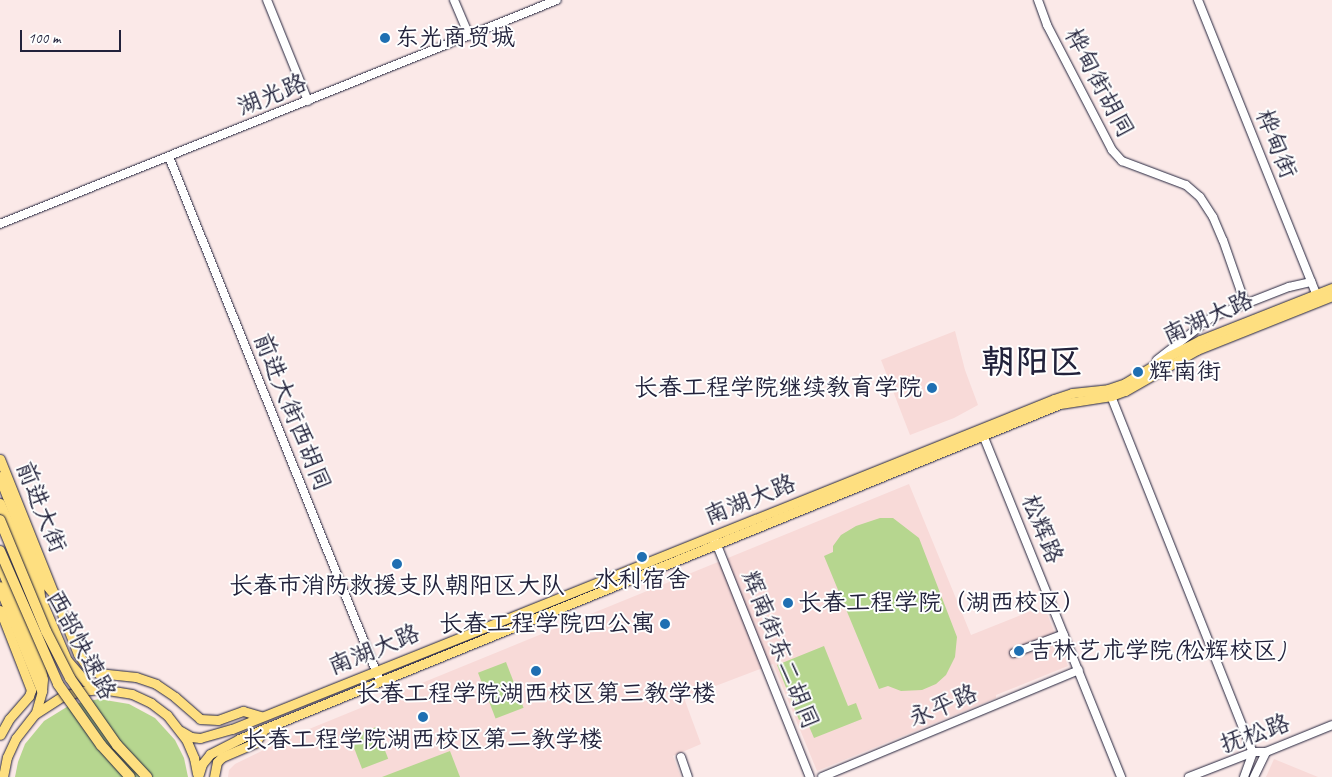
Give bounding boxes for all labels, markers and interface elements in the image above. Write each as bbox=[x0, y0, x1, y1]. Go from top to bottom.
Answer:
scale bar bbox=[22, 20, 124, 52]
street label: 桦甸街胡同 bbox=[1058, 23, 1140, 143]
place label: 东光商贸城 bbox=[395, 24, 515, 52]
text: 100 m bbox=[28, 29, 60, 48]
marker: 东光商贸城 bbox=[379, 32, 391, 44]
street label: 湖光路 bbox=[233, 68, 311, 122]
street label: 桦甸街 bbox=[1249, 105, 1303, 183]
street label: 南湖大路 bbox=[1158, 285, 1258, 351]
street label: 前进大街西胡同 bbox=[247, 329, 337, 495]
district label: 朝阳区 bbox=[981, 342, 1083, 382]
place label: 辉南街 bbox=[1149, 358, 1221, 386]
marker: 辉南街 bbox=[1131, 365, 1145, 379]
place label: 长春工程学院继续教育学院 bbox=[634, 374, 922, 402]
marker: 长春工程学院继续教育学院 bbox=[926, 382, 938, 394]
street label: 前进大街 bbox=[10, 457, 72, 557]
street label: 南湖大路 bbox=[700, 469, 800, 531]
street label: 松辉路 bbox=[1015, 490, 1069, 568]
marker: 水利宿舍 bbox=[636, 551, 648, 563]
marker: 长春市消防救援支队朝阳区大队 bbox=[391, 558, 403, 570]
place label: 水利宿舍 bbox=[594, 566, 690, 594]
street label: 辉南街东二胡同 bbox=[735, 567, 825, 733]
place label: 长春市消防救援支队朝阳区大队 bbox=[229, 572, 565, 600]
street label: 西部快速路 bbox=[40, 585, 122, 705]
place label: 长春工程学院（湖西校区） bbox=[798, 589, 1086, 617]
marker: 长春工程学院（湖西校区） bbox=[782, 597, 794, 609]
place label: 长春工程学院四公寓 bbox=[439, 610, 655, 638]
marker: 长春工程学院四公寓 bbox=[659, 618, 671, 630]
street label: 南湖大路 bbox=[324, 619, 424, 681]
place label: 吉林艺术学院(松辉校区) bbox=[1029, 637, 1285, 665]
marker: 吉林艺术学院(松辉校区) bbox=[1013, 645, 1025, 657]
marker: 长春工程学院湖西校区第三教学楼 bbox=[530, 665, 542, 677]
street label: 永平路 bbox=[904, 679, 982, 733]
place label: 长春工程学院湖西校区第三教学楼 bbox=[356, 680, 716, 708]
street label: 抚松路 bbox=[1216, 709, 1294, 759]
marker: 长春工程学院湖西校区第二教学楼 bbox=[417, 711, 429, 723]
place label: 长春工程学院湖西校区第二教学楼 bbox=[243, 726, 603, 754]

